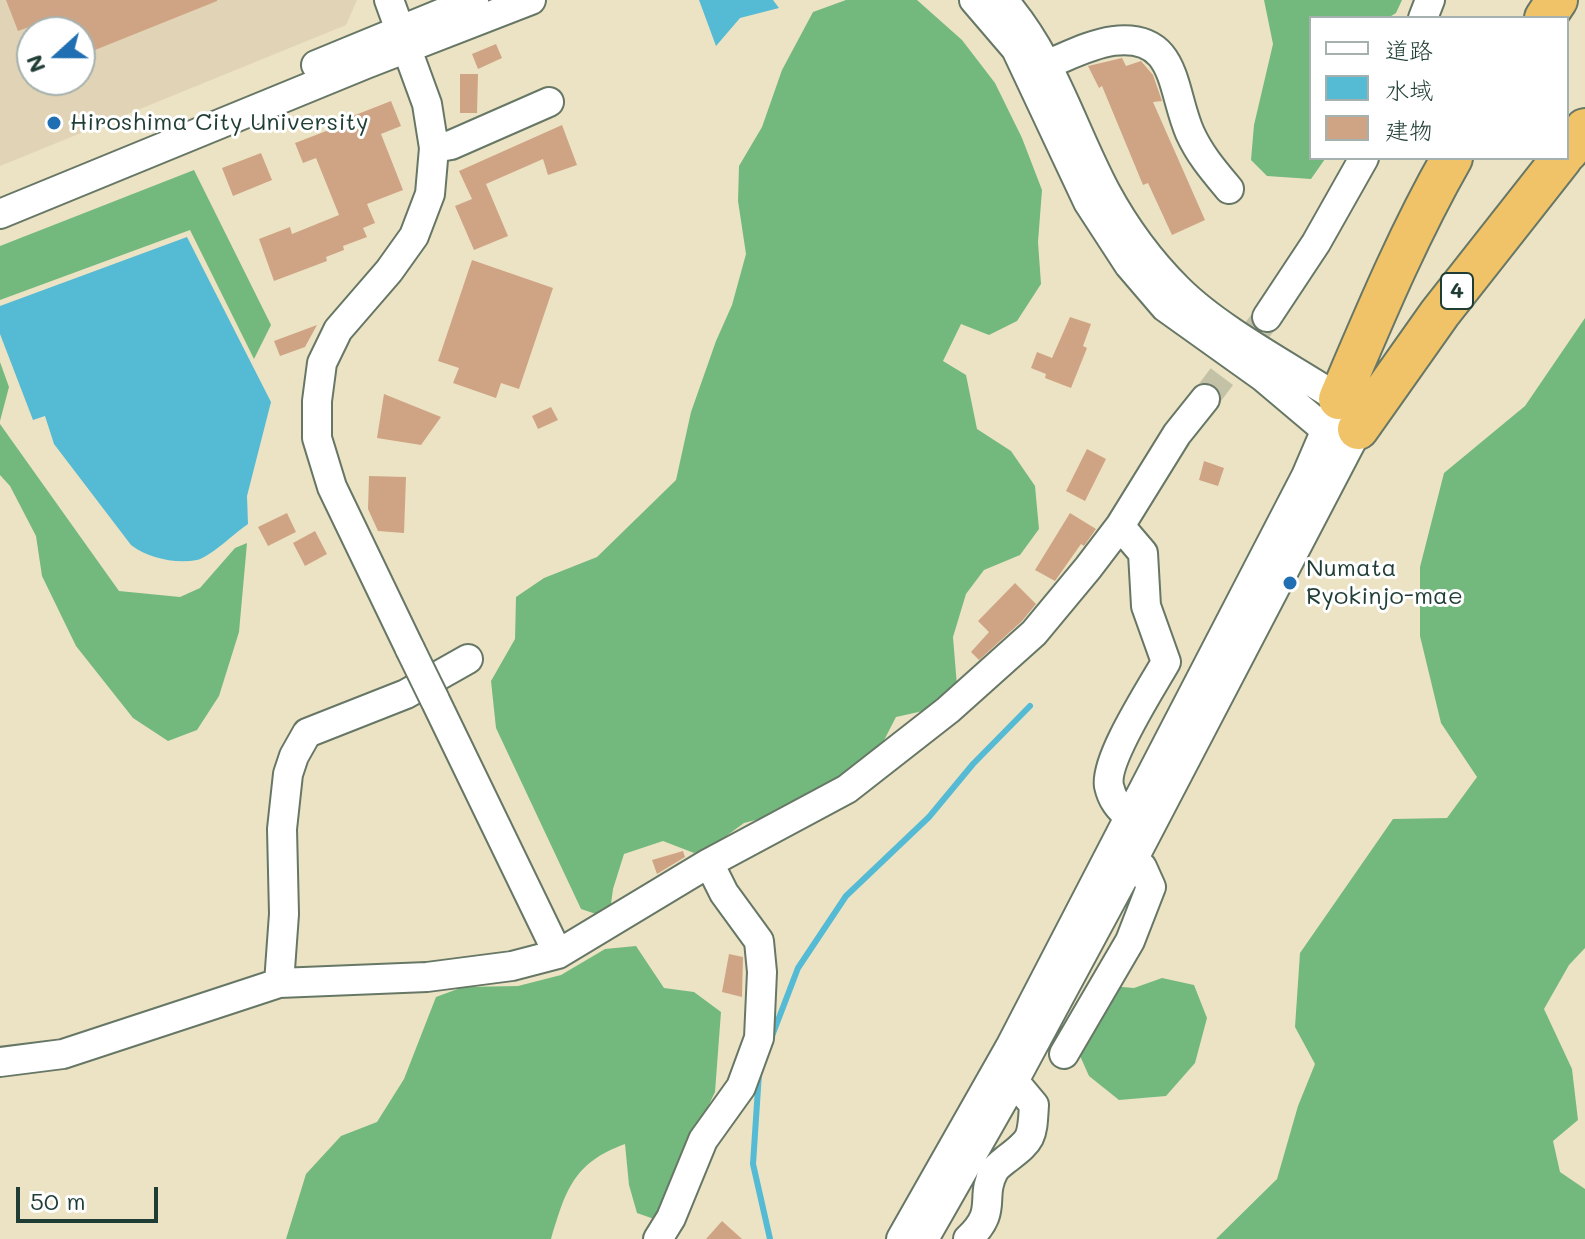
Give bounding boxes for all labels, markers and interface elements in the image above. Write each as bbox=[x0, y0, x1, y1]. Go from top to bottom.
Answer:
north arrow bbox=[16, 16, 96, 96]
legend bbox=[1309, 16, 1569, 160]
text: 道路 bbox=[1385, 34, 1433, 65]
text: N bbox=[18, 51, 52, 77]
text: 水域 bbox=[1385, 74, 1433, 105]
place label: Hiroshima City University bbox=[70, 109, 369, 137]
marker: Hiroshima City University bbox=[45, 114, 63, 132]
text: 建物 bbox=[1385, 114, 1433, 145]
road number: 4 bbox=[1441, 273, 1473, 309]
place label: Numata Ryokinjo-mae bbox=[1306, 555, 1463, 611]
marker: Numata Ryokinjo-mae bbox=[1281, 574, 1299, 592]
scale bar bbox=[20, 1171, 162, 1221]
text: 50 m bbox=[30, 1185, 86, 1216]

